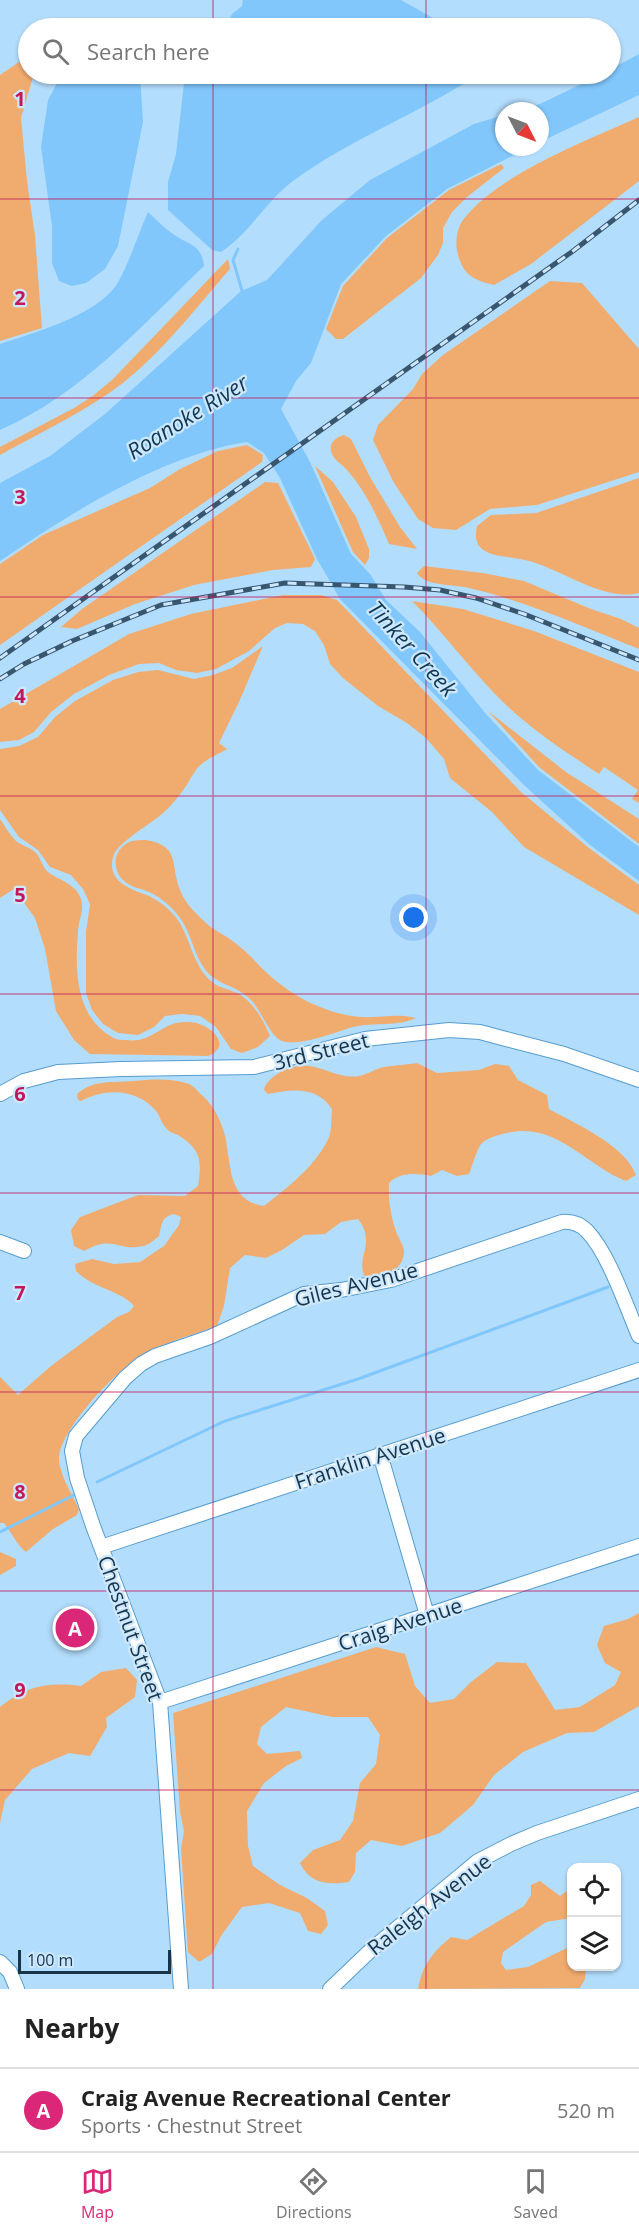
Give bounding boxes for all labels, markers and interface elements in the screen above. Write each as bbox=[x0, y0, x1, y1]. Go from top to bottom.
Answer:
search box bbox=[18, 18, 621, 84]
icon: search bbox=[39, 35, 72, 68]
text: Search here bbox=[87, 36, 210, 66]
text: 1 bbox=[14, 85, 26, 112]
north arrow bbox=[495, 102, 549, 156]
text: 2 bbox=[14, 284, 26, 311]
water label: Roanoke River bbox=[121, 366, 254, 465]
text: 3 bbox=[14, 483, 26, 510]
water label: Tinker Creek bbox=[362, 594, 465, 703]
text: 4 bbox=[14, 682, 26, 709]
text: 5 bbox=[14, 881, 26, 908]
your location bbox=[399, 903, 428, 932]
street label: 3rd Street bbox=[270, 1026, 372, 1076]
text: 6 bbox=[14, 1080, 26, 1107]
street label: Giles Avenue bbox=[291, 1255, 421, 1313]
text: 7 bbox=[14, 1279, 26, 1306]
street label: Franklin Avenue bbox=[291, 1420, 449, 1496]
text: 8 bbox=[14, 1478, 26, 1505]
street label: Chestnut Street bbox=[92, 1551, 170, 1705]
street label: Craig Avenue bbox=[334, 1591, 466, 1657]
pin: A bbox=[56, 1606, 94, 1650]
text: 9 bbox=[14, 1676, 26, 1703]
street label: Raleigh Avenue bbox=[361, 1847, 497, 1961]
map controls bbox=[567, 1863, 621, 1971]
button: locate bbox=[567, 1863, 621, 1917]
button: layers bbox=[567, 1917, 621, 1971]
scale bar bbox=[18, 1947, 171, 1974]
text: 100 m bbox=[27, 1949, 73, 1971]
text: Nearby bbox=[24, 2010, 119, 2046]
text: Craig Avenue Recreational Center bbox=[81, 2082, 451, 2112]
text: A bbox=[37, 2097, 50, 2124]
text: 520 m bbox=[557, 2097, 615, 2124]
text: Sports · Chestnut Street bbox=[81, 2112, 302, 2139]
tab: Map bbox=[81, 2165, 114, 2223]
tab: Directions bbox=[276, 2165, 352, 2223]
tab: Saved bbox=[514, 2165, 558, 2223]

